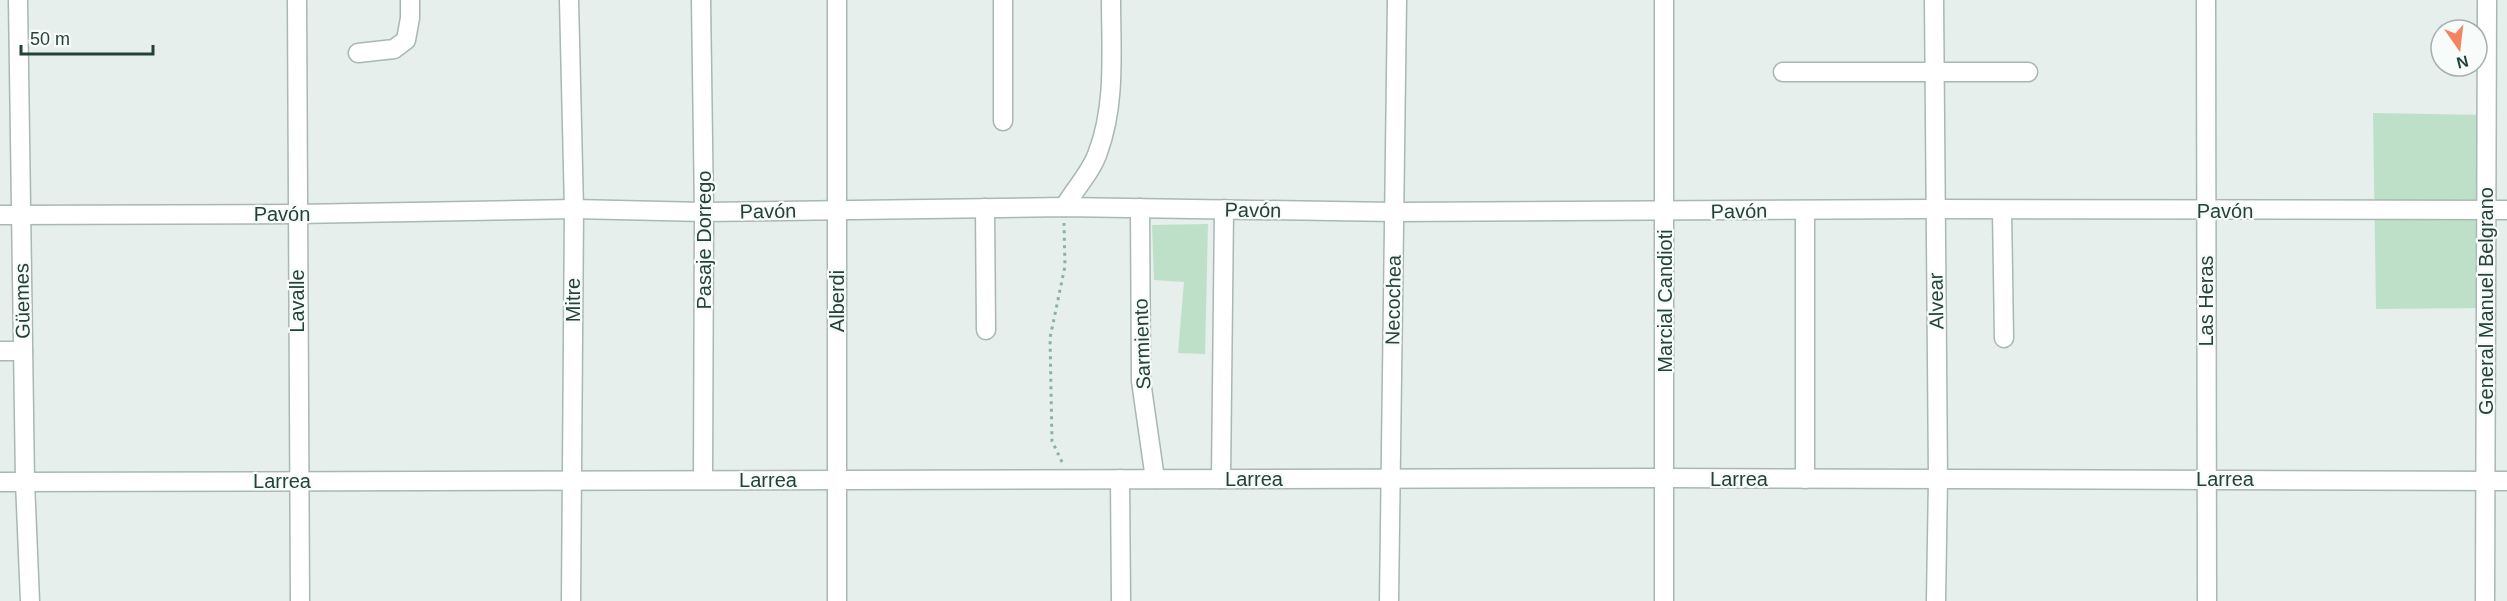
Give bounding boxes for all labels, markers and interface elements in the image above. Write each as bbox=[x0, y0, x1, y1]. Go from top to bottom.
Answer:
scale bar bbox=[21, 18, 153, 56]
north arrow bbox=[2429, 18, 2489, 78]
text: 50 m bbox=[30, 29, 70, 49]
text: N bbox=[2455, 52, 2470, 72]
street label: Pasaje Dorrego bbox=[693, 171, 715, 309]
street label: General Manuel Belgrano bbox=[2475, 187, 2497, 415]
street label: Pavón bbox=[1224, 199, 1282, 221]
street label: Pavón bbox=[739, 200, 797, 222]
street label: Pavón bbox=[1710, 200, 1768, 222]
street label: Pavón bbox=[2197, 200, 2253, 222]
street label: Pavón bbox=[254, 203, 310, 225]
street label: Marcial Candioti bbox=[1654, 229, 1676, 373]
street label: Necochea bbox=[1381, 254, 1405, 345]
street label: Las Heras bbox=[2195, 255, 2217, 347]
street label: Güemes bbox=[10, 263, 34, 339]
street label: Lavalle bbox=[286, 269, 308, 333]
street label: Alberdi bbox=[826, 270, 848, 332]
street label: Alvear bbox=[1925, 272, 1947, 330]
street label: Mitre bbox=[562, 278, 584, 322]
street label: Sarmiento bbox=[1129, 298, 1155, 390]
street label: Larrea bbox=[1225, 468, 1284, 490]
street label: Larrea bbox=[1710, 468, 1769, 490]
street label: Larrea bbox=[2196, 468, 2255, 490]
street label: Larrea bbox=[739, 469, 798, 491]
street label: Larrea bbox=[253, 470, 312, 492]

